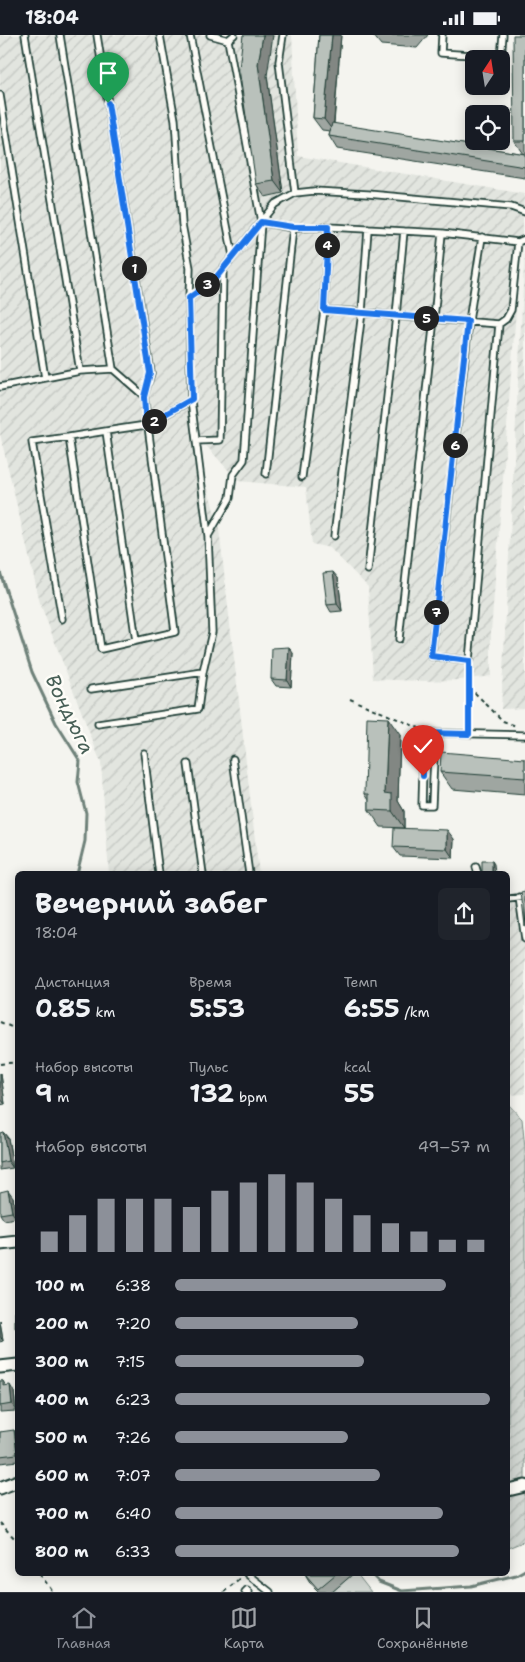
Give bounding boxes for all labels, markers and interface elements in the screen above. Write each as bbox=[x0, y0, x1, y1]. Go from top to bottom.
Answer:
text: 18:04 bbox=[25, 5, 79, 30]
north arrow bbox=[465, 50, 510, 95]
map controls bbox=[465, 50, 510, 150]
pin bbox=[87, 52, 129, 103]
icon: arrive bbox=[94, 59, 122, 87]
button: locate bbox=[465, 105, 510, 150]
pin: 4 bbox=[314, 233, 340, 257]
text: 4 bbox=[323, 236, 332, 254]
pin: 1 bbox=[122, 255, 146, 281]
text: 1 bbox=[131, 259, 138, 277]
pin: 3 bbox=[194, 271, 220, 297]
text: 3 bbox=[203, 275, 212, 293]
pin: 5 bbox=[414, 305, 438, 331]
text: 5 bbox=[422, 309, 431, 327]
pin: 2 bbox=[142, 409, 166, 433]
text: 2 bbox=[150, 412, 159, 430]
pin: 6 bbox=[442, 433, 468, 457]
text: 6 bbox=[451, 436, 460, 454]
pin: 7 bbox=[424, 599, 448, 625]
text: 7 bbox=[432, 603, 441, 621]
water label: Вондюга bbox=[40, 670, 100, 758]
pin bbox=[402, 725, 444, 776]
icon: check bbox=[409, 732, 437, 760]
text: Вечерний забег bbox=[35, 884, 267, 922]
button: share bbox=[438, 888, 490, 940]
text: 18:04 bbox=[35, 922, 78, 943]
text: Дистанция bbox=[35, 973, 110, 991]
text: Время bbox=[189, 973, 232, 991]
text: Темп bbox=[344, 973, 378, 991]
text: 0.85 bbox=[35, 991, 91, 1025]
text: 5:53 bbox=[189, 991, 245, 1025]
text: 6:55 bbox=[344, 991, 400, 1025]
text: km bbox=[91, 1003, 115, 1021]
text: /km bbox=[400, 1003, 429, 1021]
text: Набор высоты bbox=[35, 1058, 133, 1076]
text: Пульс bbox=[189, 1058, 229, 1076]
text: kcal bbox=[344, 1058, 371, 1076]
text: 9 bbox=[35, 1076, 53, 1110]
text: 132 bbox=[189, 1076, 234, 1110]
text: 55 bbox=[344, 1076, 375, 1110]
text: m bbox=[53, 1088, 69, 1106]
text: bpm bbox=[234, 1088, 267, 1106]
text: Набор высоты bbox=[35, 1136, 147, 1157]
text: 49–57 m bbox=[418, 1136, 490, 1157]
text: 100 m bbox=[35, 1275, 84, 1296]
text: 6:38 bbox=[115, 1275, 151, 1296]
text: 200 m bbox=[35, 1313, 88, 1334]
text: 7:20 bbox=[115, 1313, 151, 1334]
text: 300 m bbox=[35, 1351, 89, 1372]
text: 7:15 bbox=[115, 1351, 145, 1372]
text: 400 m bbox=[35, 1389, 89, 1410]
text: 6:23 bbox=[115, 1389, 151, 1410]
text: 500 m bbox=[35, 1427, 87, 1448]
text: 7:26 bbox=[115, 1427, 151, 1448]
text: 600 m bbox=[35, 1465, 89, 1486]
text: 7:07 bbox=[115, 1465, 151, 1486]
text: 700 m bbox=[35, 1503, 89, 1524]
text: 6:40 bbox=[115, 1503, 151, 1524]
text: 800 m bbox=[35, 1541, 89, 1562]
text: 6:33 bbox=[115, 1541, 151, 1562]
tab: Главная bbox=[57, 1604, 111, 1652]
tab: Карта bbox=[224, 1604, 264, 1652]
tab: Сохранённые bbox=[377, 1604, 468, 1652]

